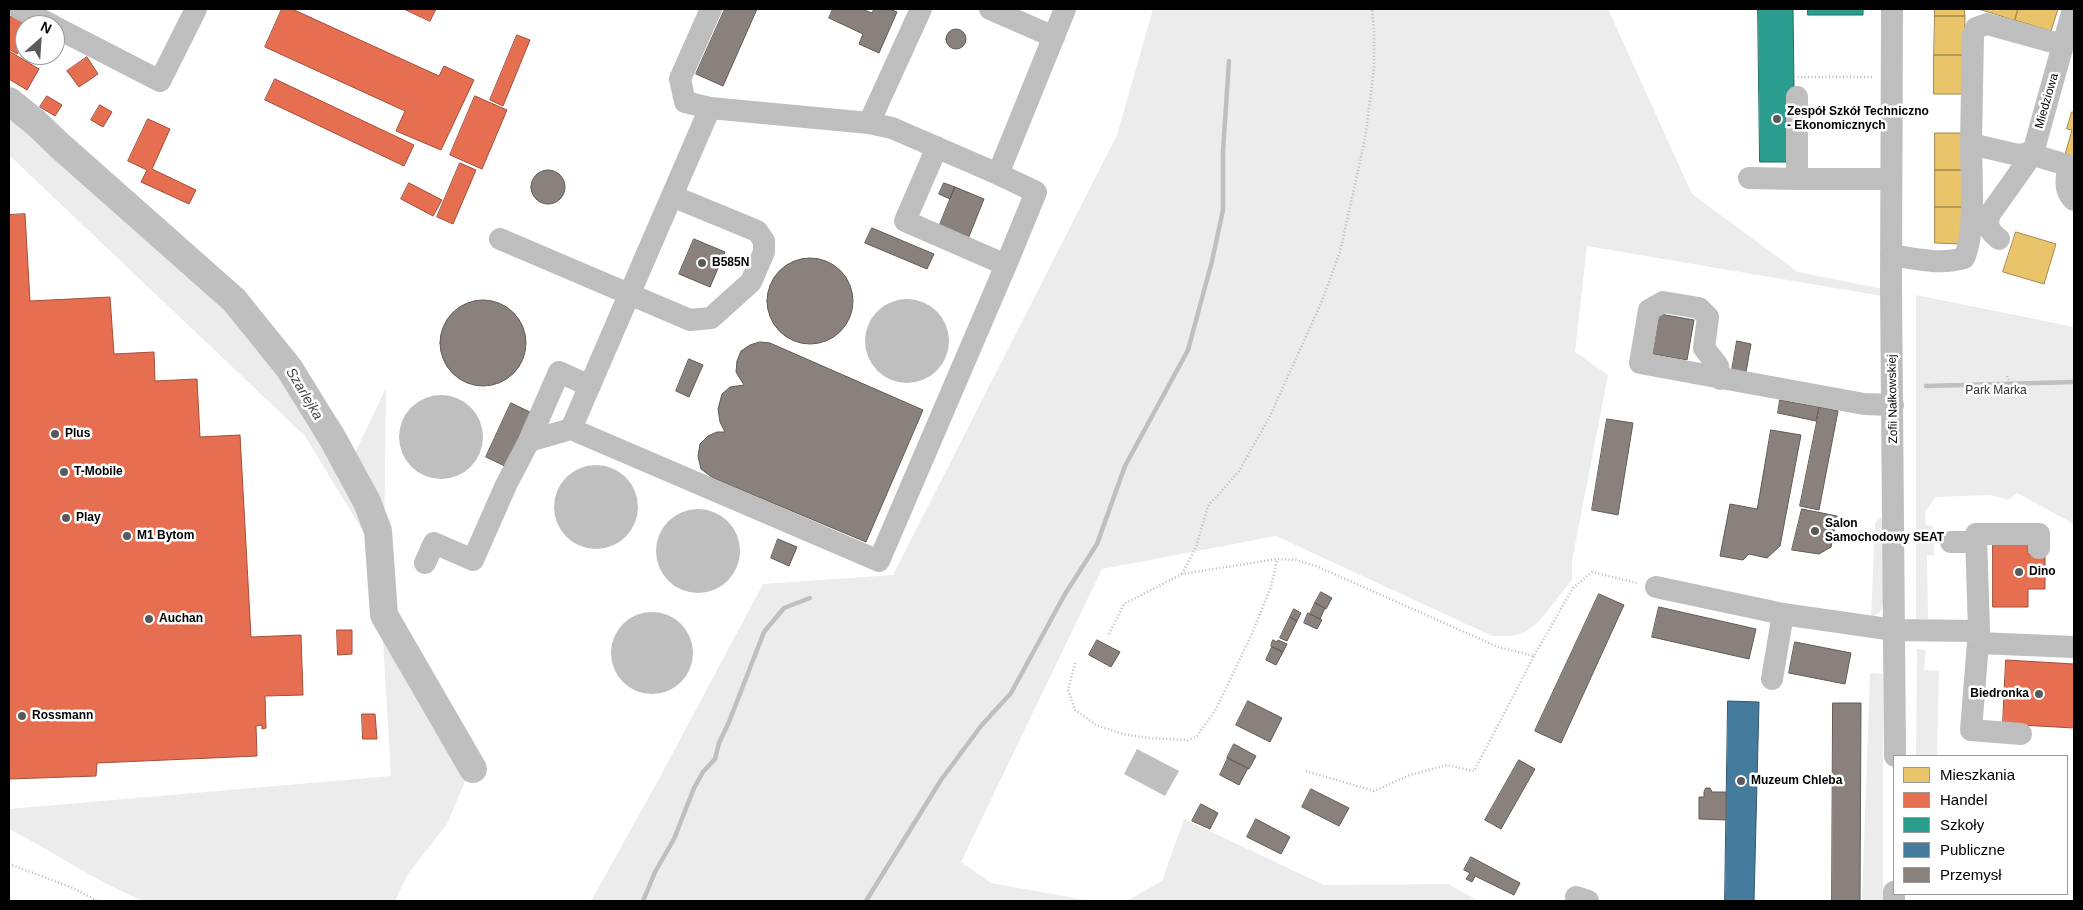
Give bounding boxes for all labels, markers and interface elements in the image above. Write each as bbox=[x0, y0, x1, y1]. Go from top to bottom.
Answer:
north arrow bbox=[15, 15, 65, 65]
text: N bbox=[38, 18, 54, 37]
street label: Miedziowa bbox=[2032, 72, 2062, 130]
place label: Zespół Szkół Techniczno - Ekonomicznych bbox=[1787, 105, 1929, 133]
marker: Zespół Szkół Techniczno - Ekonomicznych bbox=[1771, 113, 1783, 125]
place label: B585N bbox=[712, 256, 749, 270]
marker: B585N bbox=[696, 257, 708, 269]
street label: Zofii Nałkowskiej bbox=[1885, 354, 1901, 444]
water label: Szarlejka bbox=[282, 365, 326, 423]
park label: Park Marka bbox=[1965, 384, 2027, 398]
place label: Plus bbox=[65, 427, 90, 441]
marker: Plus bbox=[49, 428, 61, 440]
place label: T-Mobile bbox=[74, 465, 123, 479]
marker: T-Mobile bbox=[58, 466, 70, 478]
place label: Play bbox=[76, 511, 101, 525]
marker: Play bbox=[60, 512, 72, 524]
place label: Salon Samochodowy SEAT bbox=[1825, 517, 1944, 545]
marker: Salon Samochodowy SEAT bbox=[1809, 525, 1821, 537]
place label: M1 Bytom bbox=[137, 529, 194, 543]
marker: M1 Bytom bbox=[121, 530, 133, 542]
place label: Dino bbox=[2029, 565, 2056, 579]
marker: Dino bbox=[2013, 566, 2025, 578]
place label: Auchan bbox=[159, 612, 203, 626]
marker: Auchan bbox=[143, 613, 155, 625]
place label: Biedronka bbox=[1970, 687, 2029, 701]
marker: Biedronka bbox=[2033, 688, 2045, 700]
place label: Rossmann bbox=[32, 709, 93, 723]
marker: Rossmann bbox=[16, 710, 28, 722]
legend bbox=[1893, 755, 2068, 895]
text: Mieszkania bbox=[1940, 766, 2015, 783]
place label: Muzeum Chleba bbox=[1751, 774, 1842, 788]
marker: Muzeum Chleba bbox=[1735, 775, 1747, 787]
text: Handel bbox=[1940, 791, 1988, 808]
text: Szkoły bbox=[1940, 816, 1984, 833]
text: Publiczne bbox=[1940, 841, 2005, 858]
text: Przemysł bbox=[1940, 866, 2002, 883]

